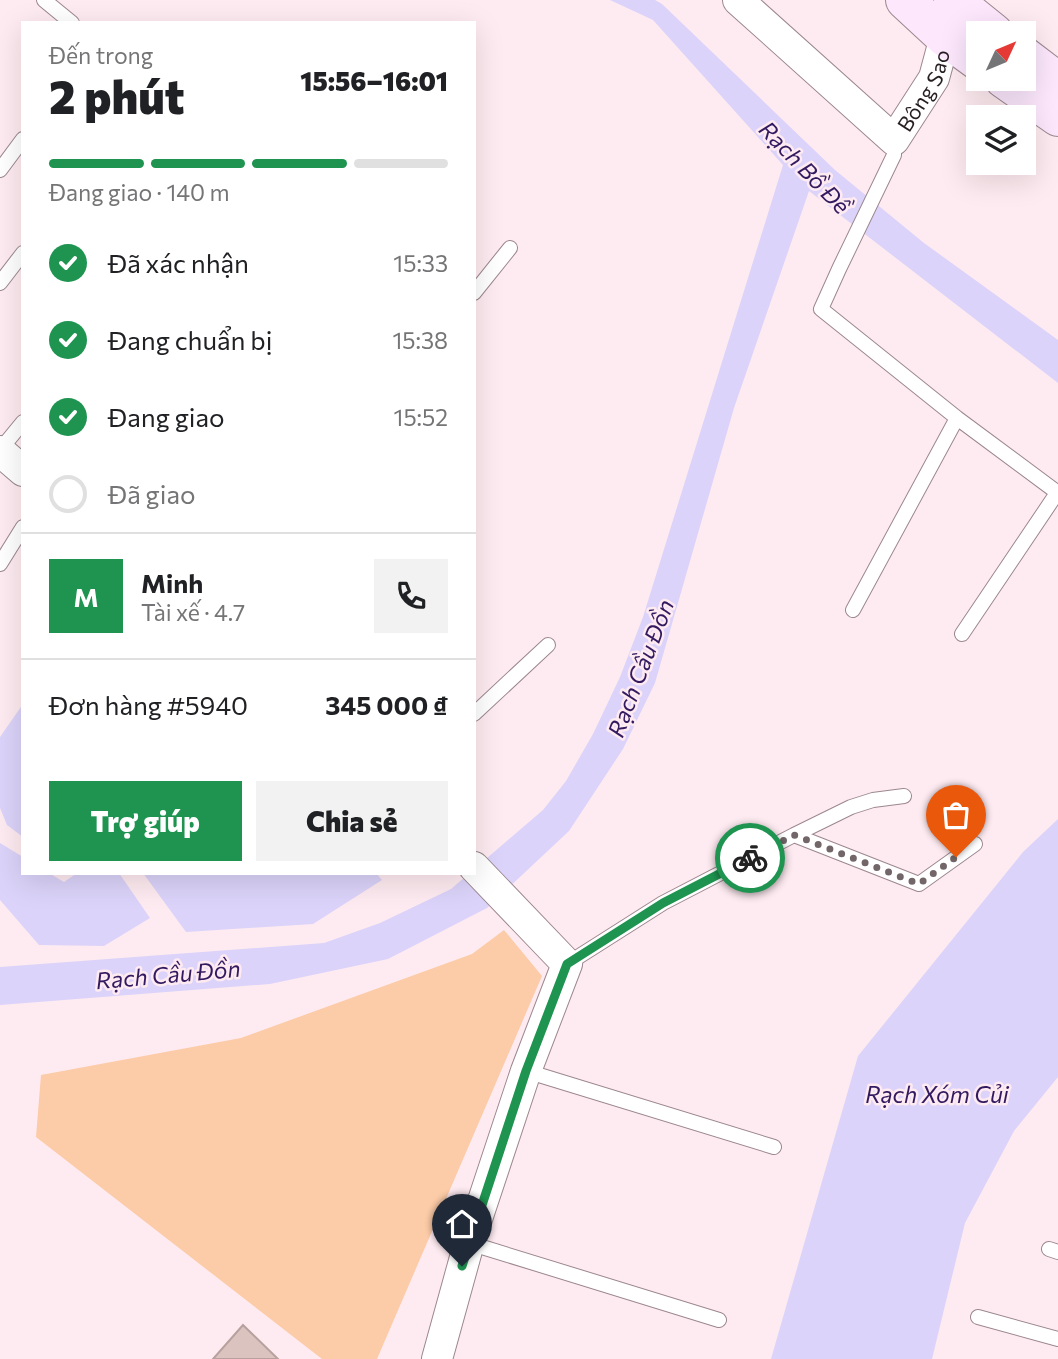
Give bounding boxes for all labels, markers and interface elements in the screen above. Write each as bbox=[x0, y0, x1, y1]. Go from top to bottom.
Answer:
north arrow bbox=[966, 21, 1036, 91]
map controls bbox=[966, 21, 1036, 175]
text: Đến trong bbox=[49, 41, 153, 69]
street label: Bông Sao bbox=[891, 46, 954, 135]
text: 15:56–16:01 bbox=[300, 65, 448, 96]
text: 2 phút bbox=[49, 67, 185, 123]
button: layers bbox=[966, 105, 1036, 175]
water label: Rạch Bồ Đề bbox=[754, 115, 857, 221]
text: Đang giao · 140 m bbox=[49, 178, 230, 206]
icon: check bbox=[49, 244, 87, 282]
text: Đã xác nhận bbox=[108, 247, 249, 278]
text: 15:33 bbox=[393, 249, 448, 277]
icon: check bbox=[49, 321, 87, 359]
text: Đang chuẩn bị bbox=[108, 324, 272, 355]
text: 15:38 bbox=[392, 326, 448, 354]
icon: check bbox=[49, 398, 87, 436]
text: Đang giao bbox=[108, 401, 225, 432]
text: 15:52 bbox=[394, 403, 448, 431]
text: Đã giao bbox=[108, 478, 196, 509]
button: phone bbox=[374, 559, 448, 633]
text: Minh bbox=[141, 567, 203, 598]
text: M bbox=[73, 581, 99, 612]
water label: Rạch Cầu Đồn bbox=[601, 595, 679, 741]
text: Tài xế · 4.7 bbox=[141, 598, 245, 626]
text: Đơn hàng #5940 bbox=[49, 689, 248, 720]
text: 345 000 ₫ bbox=[325, 689, 448, 720]
button: Trợ giúp bbox=[49, 781, 242, 861]
button: Chia sẻ bbox=[256, 781, 448, 861]
pin bbox=[926, 785, 986, 857]
icon: bag bbox=[937, 796, 975, 834]
courier bbox=[715, 823, 785, 893]
icon: bike bbox=[731, 839, 769, 877]
water label: Rạch Cầu Đồn bbox=[95, 954, 241, 994]
water label: Rạch Xóm Củi bbox=[865, 1080, 1010, 1108]
pin bbox=[432, 1194, 492, 1266]
icon: home bbox=[443, 1205, 481, 1243]

